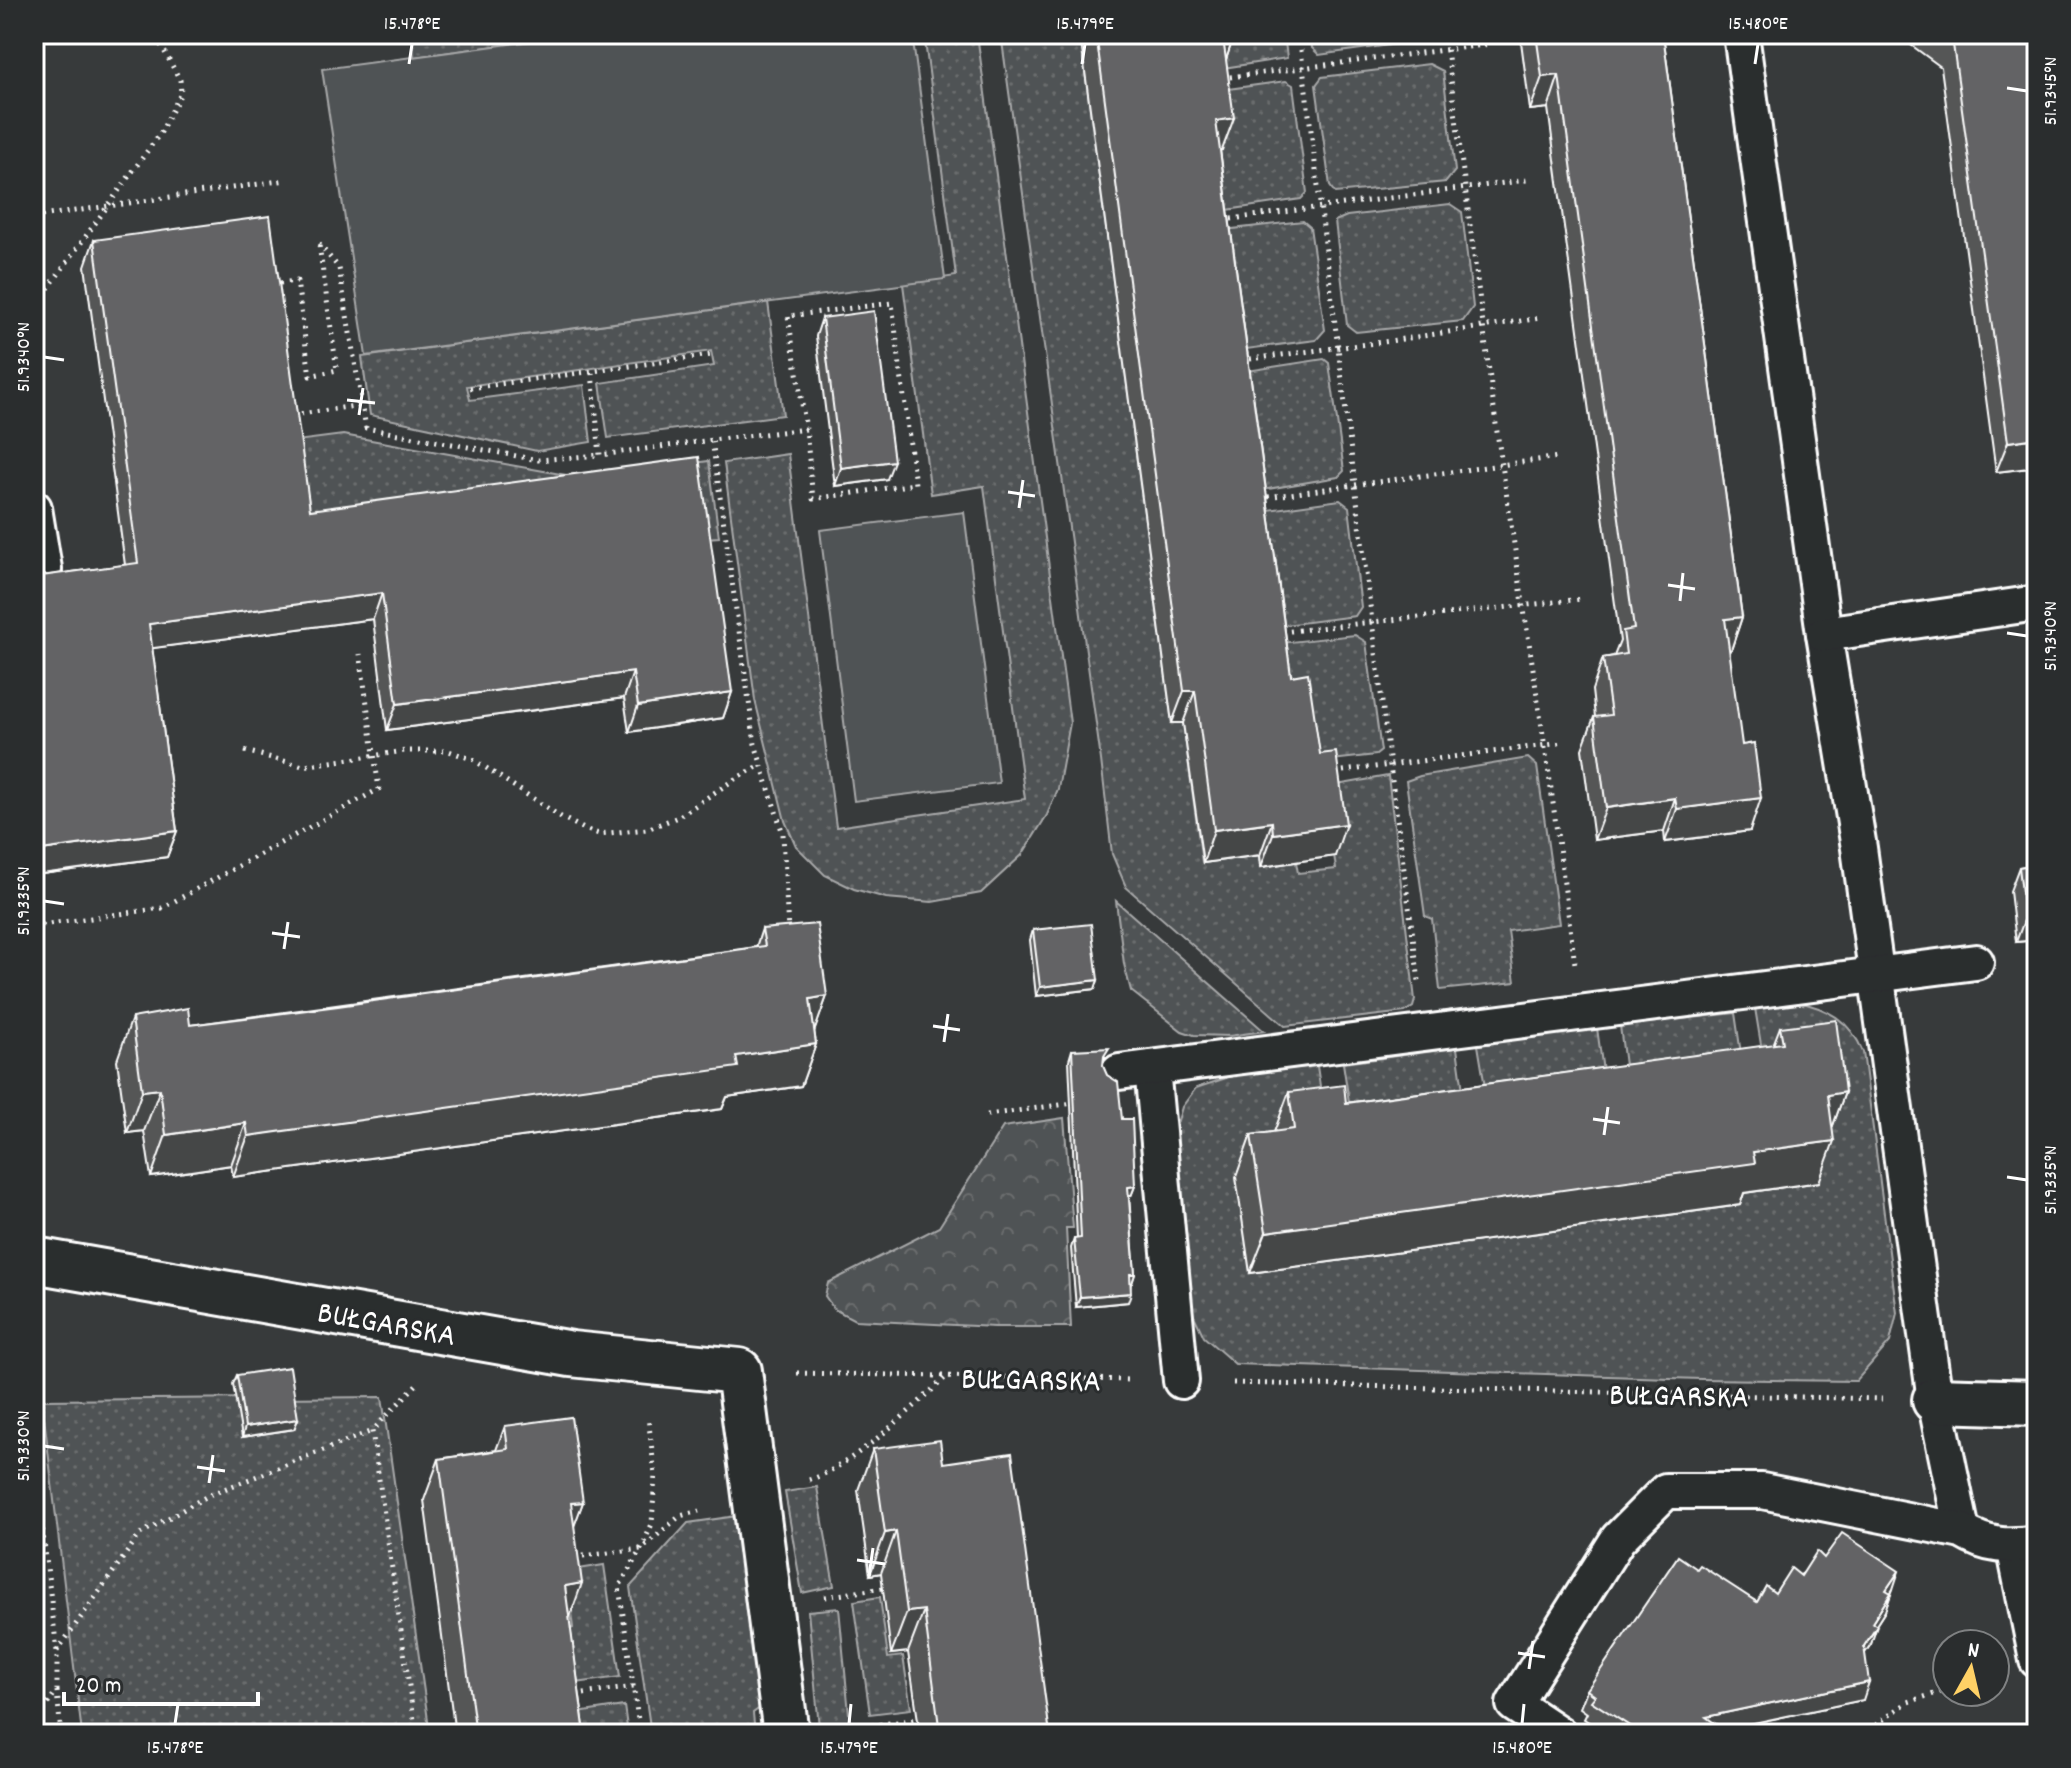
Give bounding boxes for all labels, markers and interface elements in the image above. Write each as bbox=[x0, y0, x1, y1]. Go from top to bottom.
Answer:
text: 15.478°E bbox=[384, 11, 440, 39]
text: 15.479°E bbox=[1056, 11, 1114, 39]
text: 15.480°E bbox=[1728, 11, 1788, 39]
text: 51.9345°N bbox=[2038, 57, 2066, 125]
text: 51.9340°N bbox=[11, 322, 39, 392]
text: 51.9340°N bbox=[2038, 601, 2066, 671]
text: 51.9335°N bbox=[11, 866, 39, 936]
text: 51.9335°N bbox=[2038, 1145, 2066, 1215]
street label: BUŁGARSKA bbox=[313, 1292, 459, 1362]
street label: BUŁGARSKA bbox=[961, 1359, 1101, 1407]
street label: BUŁGARSKA bbox=[1609, 1375, 1749, 1423]
text: 51.9330°N bbox=[11, 1410, 39, 1482]
north arrow bbox=[1931, 1628, 2011, 1708]
text: N bbox=[1966, 1636, 1981, 1668]
scale bar bbox=[64, 1656, 258, 1706]
text: 20 m bbox=[76, 1670, 122, 1704]
text: 15.478°E bbox=[147, 1735, 203, 1763]
text: 15.479°E bbox=[820, 1735, 878, 1763]
text: 15.480°E bbox=[1492, 1735, 1552, 1763]

